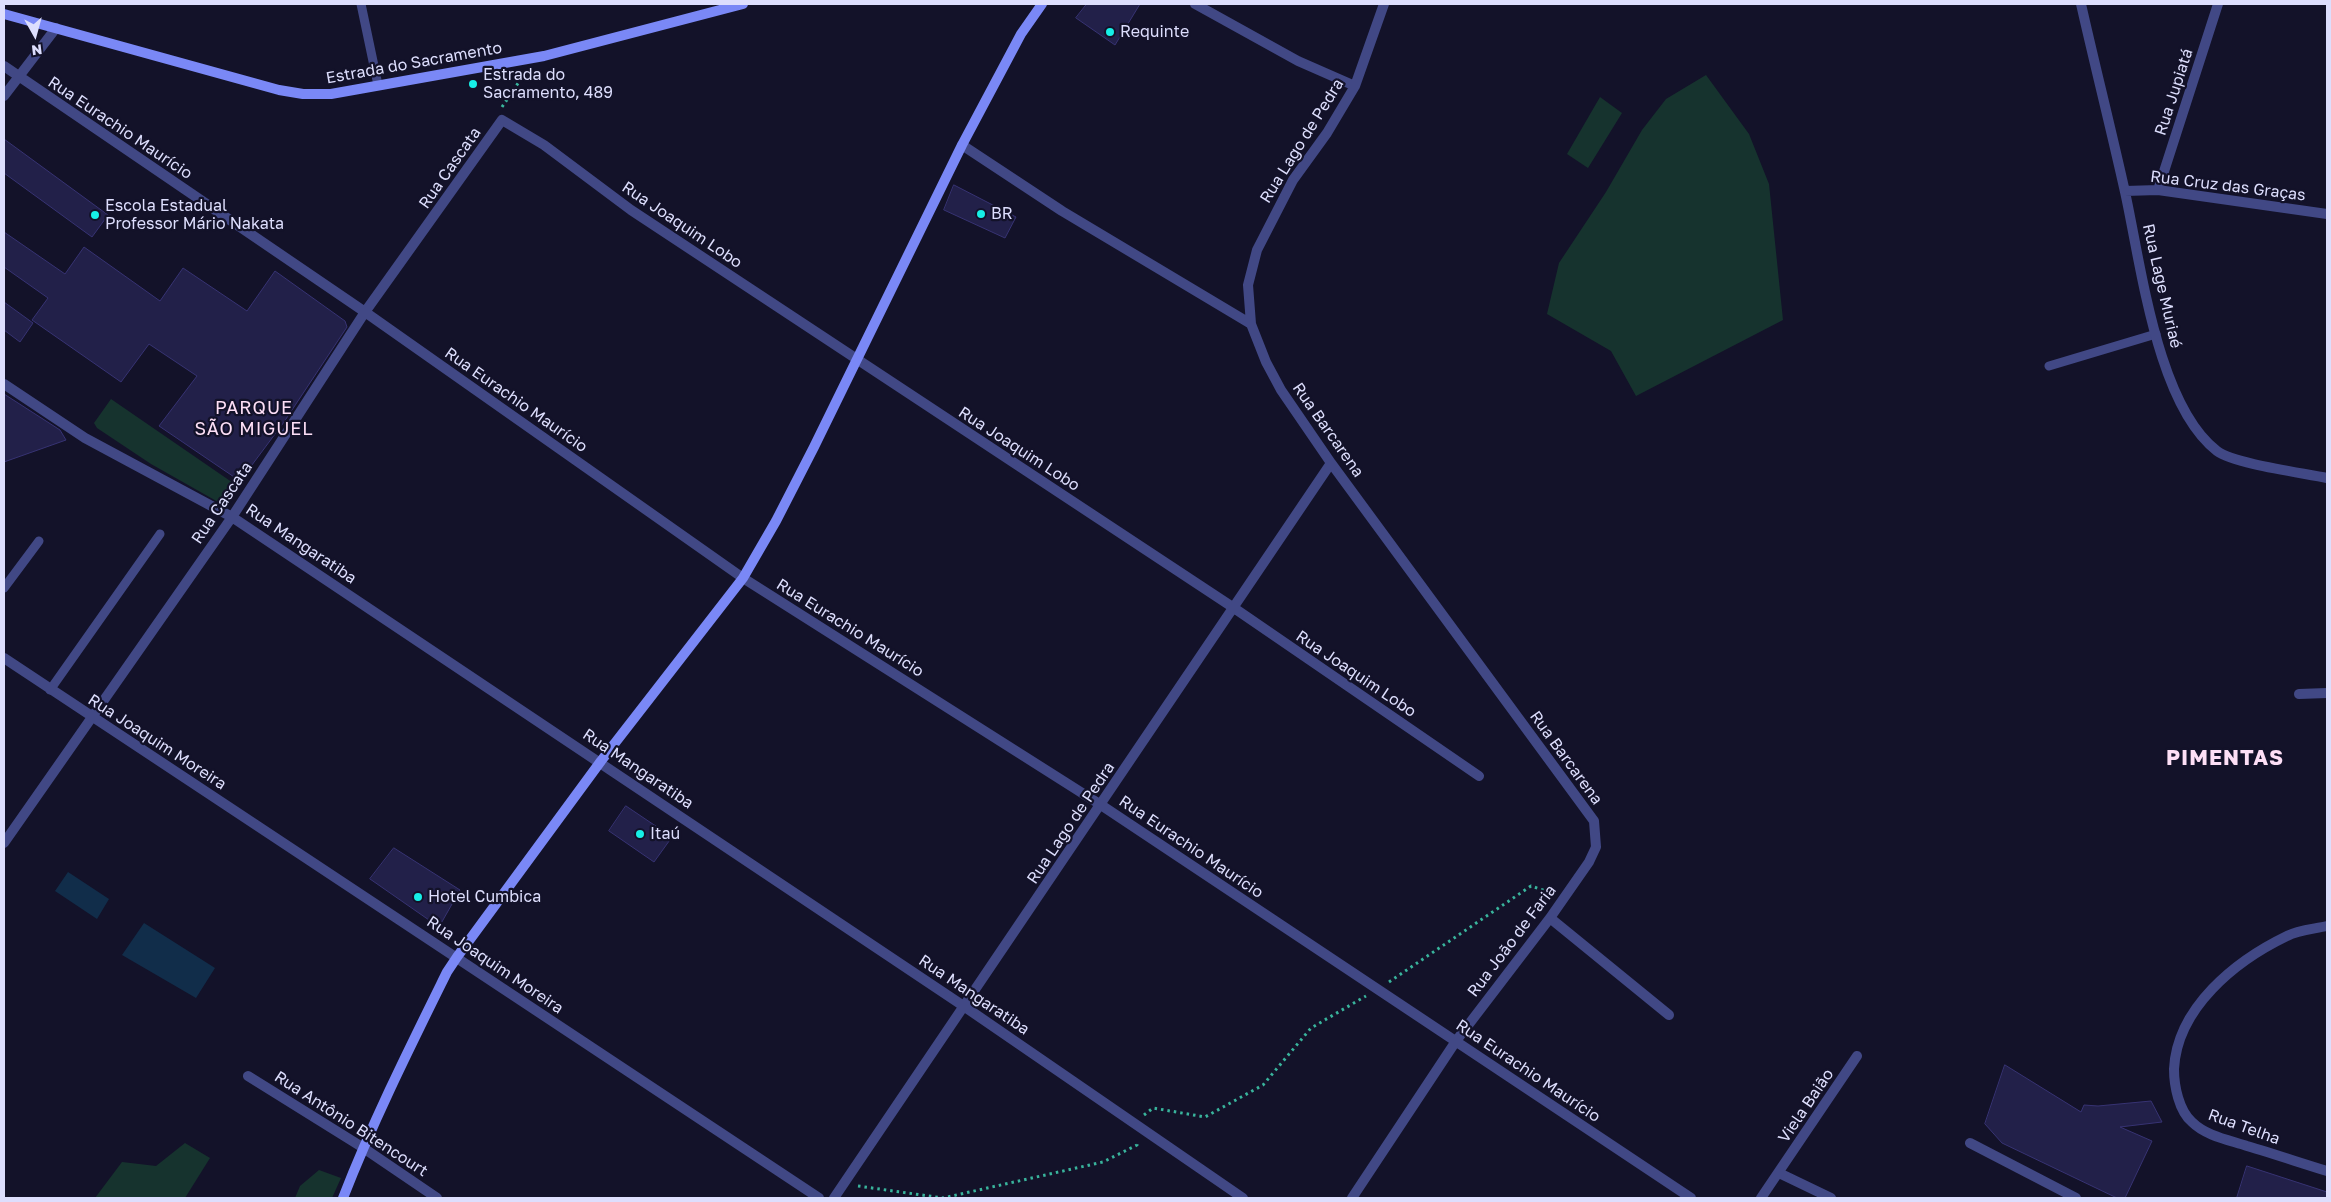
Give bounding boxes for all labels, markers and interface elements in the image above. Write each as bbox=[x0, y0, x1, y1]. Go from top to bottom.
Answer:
north arrow bbox=[10, 10, 60, 60]
place label: Requinte bbox=[1120, 22, 1189, 42]
marker: Requinte bbox=[1104, 26, 1116, 38]
street label: Estrada do Sacramento bbox=[325, 38, 503, 88]
text: N bbox=[31, 41, 43, 59]
street label: Rua Jupiatá bbox=[2151, 46, 2197, 138]
place label: Estrada do Sacramento, 489 bbox=[483, 65, 613, 103]
street label: Rua Eurachio Maurício bbox=[44, 73, 196, 183]
street label: Rua Lago de Pedra bbox=[1256, 75, 1348, 207]
marker: Estrada do Sacramento, 489 bbox=[467, 78, 479, 90]
street label: Rua Cascata bbox=[415, 124, 485, 212]
street label: Rua Cruz das Graças bbox=[2149, 167, 2307, 205]
street label: Rua Joaquim Lobo bbox=[618, 178, 746, 272]
place label: Escola Estadual Professor Mário Nakata bbox=[105, 196, 284, 234]
place label: BR bbox=[991, 204, 1013, 224]
marker: BR bbox=[975, 208, 987, 220]
marker: Escola Estadual Professor Mário Nakata bbox=[89, 209, 101, 221]
street label: Rua Lage Muriaé bbox=[2138, 222, 2186, 350]
street label: Rua Eurachio Maurício bbox=[441, 343, 591, 457]
street label: Rua Barcarena bbox=[1288, 379, 1368, 481]
district label: PARQUE SÃO MIGUEL bbox=[193, 397, 315, 439]
street label: Rua Joaquim Lobo bbox=[955, 403, 1083, 495]
street label: Rua Cascata bbox=[188, 458, 256, 548]
street label: Rua Mangaratiba bbox=[242, 500, 360, 588]
street label: Rua Eurachio Maurício bbox=[773, 575, 927, 681]
street label: Rua Joaquim Lobo bbox=[1292, 627, 1420, 721]
street label: Rua Joaquim Moreira bbox=[84, 690, 230, 794]
street label: Rua Barcarena bbox=[1526, 707, 1606, 809]
street label: Rua Mangaratiba bbox=[579, 725, 697, 813]
district label: PIMENTAS bbox=[2165, 745, 2285, 771]
street label: Rua Lago de Pedra bbox=[1023, 758, 1119, 888]
street label: Rua Eurachio Maurício bbox=[1115, 792, 1267, 902]
place label: Itaú bbox=[650, 824, 680, 844]
marker: Itaú bbox=[634, 828, 646, 840]
street label: Rua João de Faria bbox=[1464, 881, 1560, 1001]
place label: Hotel Cumbica bbox=[428, 887, 541, 907]
marker: Hotel Cumbica bbox=[412, 891, 424, 903]
street label: Rua Joaquim Moreira bbox=[423, 912, 567, 1018]
street label: Rua Mangaratiba bbox=[915, 951, 1033, 1039]
street label: Rua Eurachio Maurício bbox=[1452, 1016, 1604, 1126]
street label: Viela Baião bbox=[1774, 1065, 1838, 1147]
street label: Rua Antônio Bitencourt bbox=[271, 1067, 431, 1181]
street label: Rua Telha bbox=[2205, 1105, 2283, 1149]

